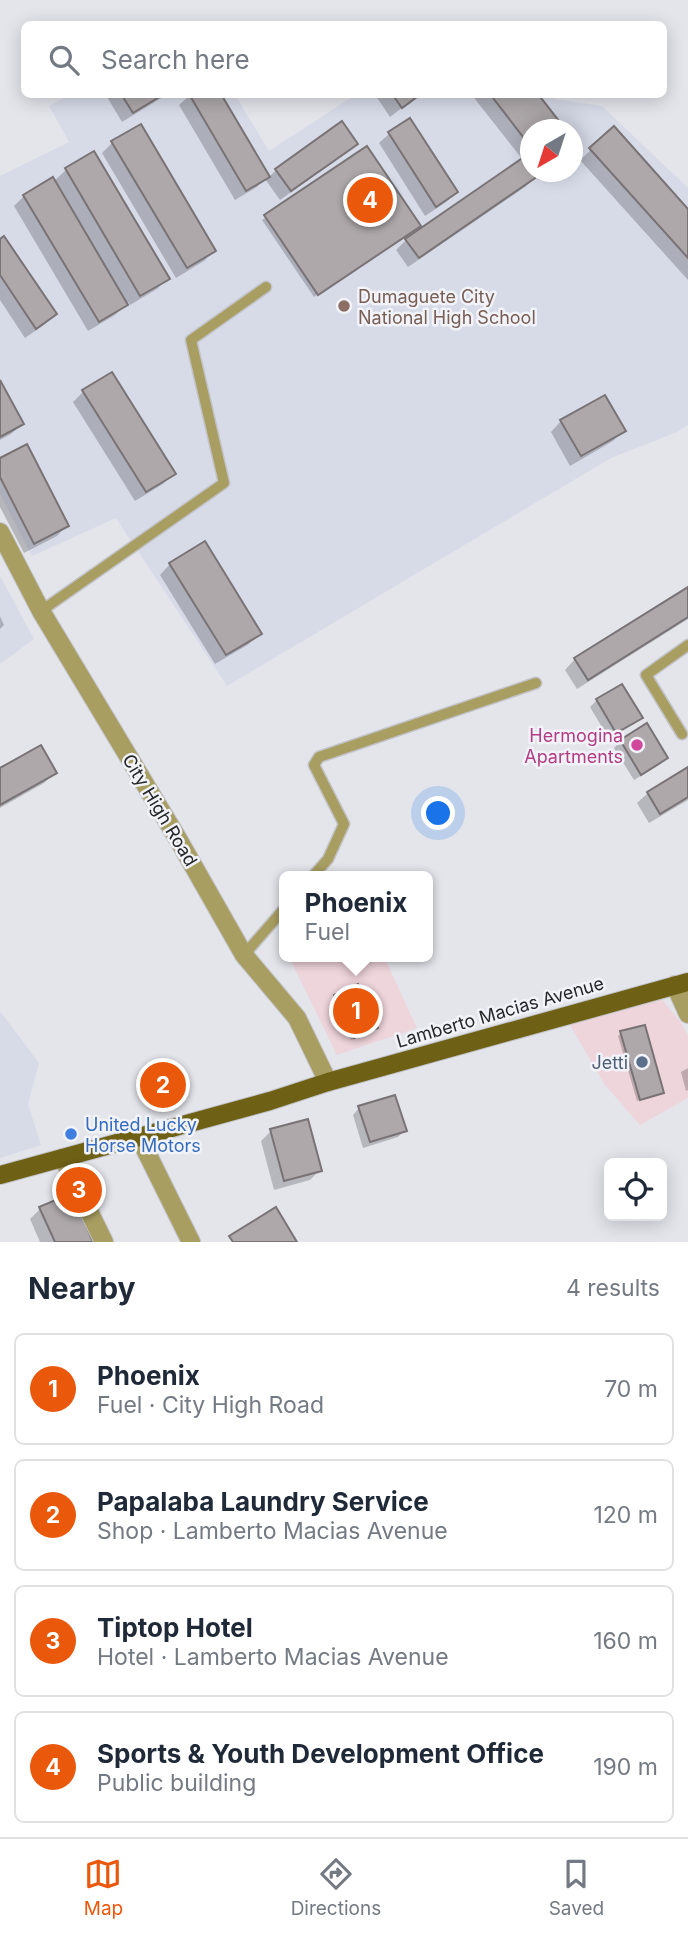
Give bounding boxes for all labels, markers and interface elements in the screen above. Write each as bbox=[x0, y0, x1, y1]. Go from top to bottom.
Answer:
search box bbox=[21, 21, 667, 98]
icon: search bbox=[45, 41, 83, 79]
text: Search here bbox=[101, 44, 250, 75]
north arrow bbox=[520, 119, 583, 182]
pin: 4 bbox=[347, 174, 393, 226]
place label: Dumaguete City National High School bbox=[358, 286, 536, 328]
marker: Dumaguete City National High School bbox=[336, 298, 352, 314]
place label: Hermogina Apartments bbox=[524, 725, 623, 767]
marker: Hermogina Apartments bbox=[629, 737, 645, 753]
street label: City High Road bbox=[118, 750, 202, 870]
your location bbox=[421, 796, 455, 830]
popup bbox=[279, 871, 433, 962]
text: Phoenix bbox=[305, 887, 407, 918]
text: Fuel bbox=[305, 918, 350, 946]
street label: Lamberto Macias Avenue bbox=[394, 972, 606, 1052]
pin: 1 bbox=[333, 985, 379, 1037]
place label: Jetti bbox=[592, 1052, 628, 1073]
marker: Jetti bbox=[634, 1054, 650, 1070]
pin: 2 bbox=[140, 1059, 186, 1111]
place label: United Lucky Horse Motors bbox=[85, 1114, 201, 1156]
marker: United Lucky Horse Motors bbox=[63, 1126, 79, 1142]
map controls bbox=[604, 1158, 667, 1221]
button: locate bbox=[604, 1158, 667, 1221]
pin: 3 bbox=[56, 1164, 102, 1216]
text: Nearby bbox=[28, 1270, 136, 1306]
text: 4 results bbox=[566, 1274, 660, 1302]
text: Phoenix bbox=[97, 1360, 200, 1391]
text: 1 bbox=[48, 1375, 58, 1403]
text: 70 m bbox=[604, 1375, 658, 1403]
text: Fuel · City High Road bbox=[97, 1391, 324, 1419]
text: Papalaba Laundry Service bbox=[97, 1486, 429, 1517]
text: 2 bbox=[46, 1501, 60, 1529]
text: 120 m bbox=[593, 1501, 658, 1529]
text: Shop · Lamberto Macias Avenue bbox=[97, 1517, 448, 1545]
text: Tiptop Hotel bbox=[97, 1612, 253, 1643]
text: 3 bbox=[46, 1627, 60, 1655]
text: 160 m bbox=[593, 1627, 658, 1655]
text: Hotel · Lamberto Macias Avenue bbox=[97, 1643, 449, 1671]
text: Sports & Youth Development Office bbox=[97, 1738, 544, 1769]
text: 4 bbox=[45, 1753, 61, 1781]
text: 190 m bbox=[593, 1753, 658, 1781]
text: Public building bbox=[97, 1769, 256, 1797]
tab: Map bbox=[84, 1855, 123, 1920]
tab: Directions bbox=[291, 1855, 381, 1920]
tab: Saved bbox=[549, 1855, 604, 1920]

